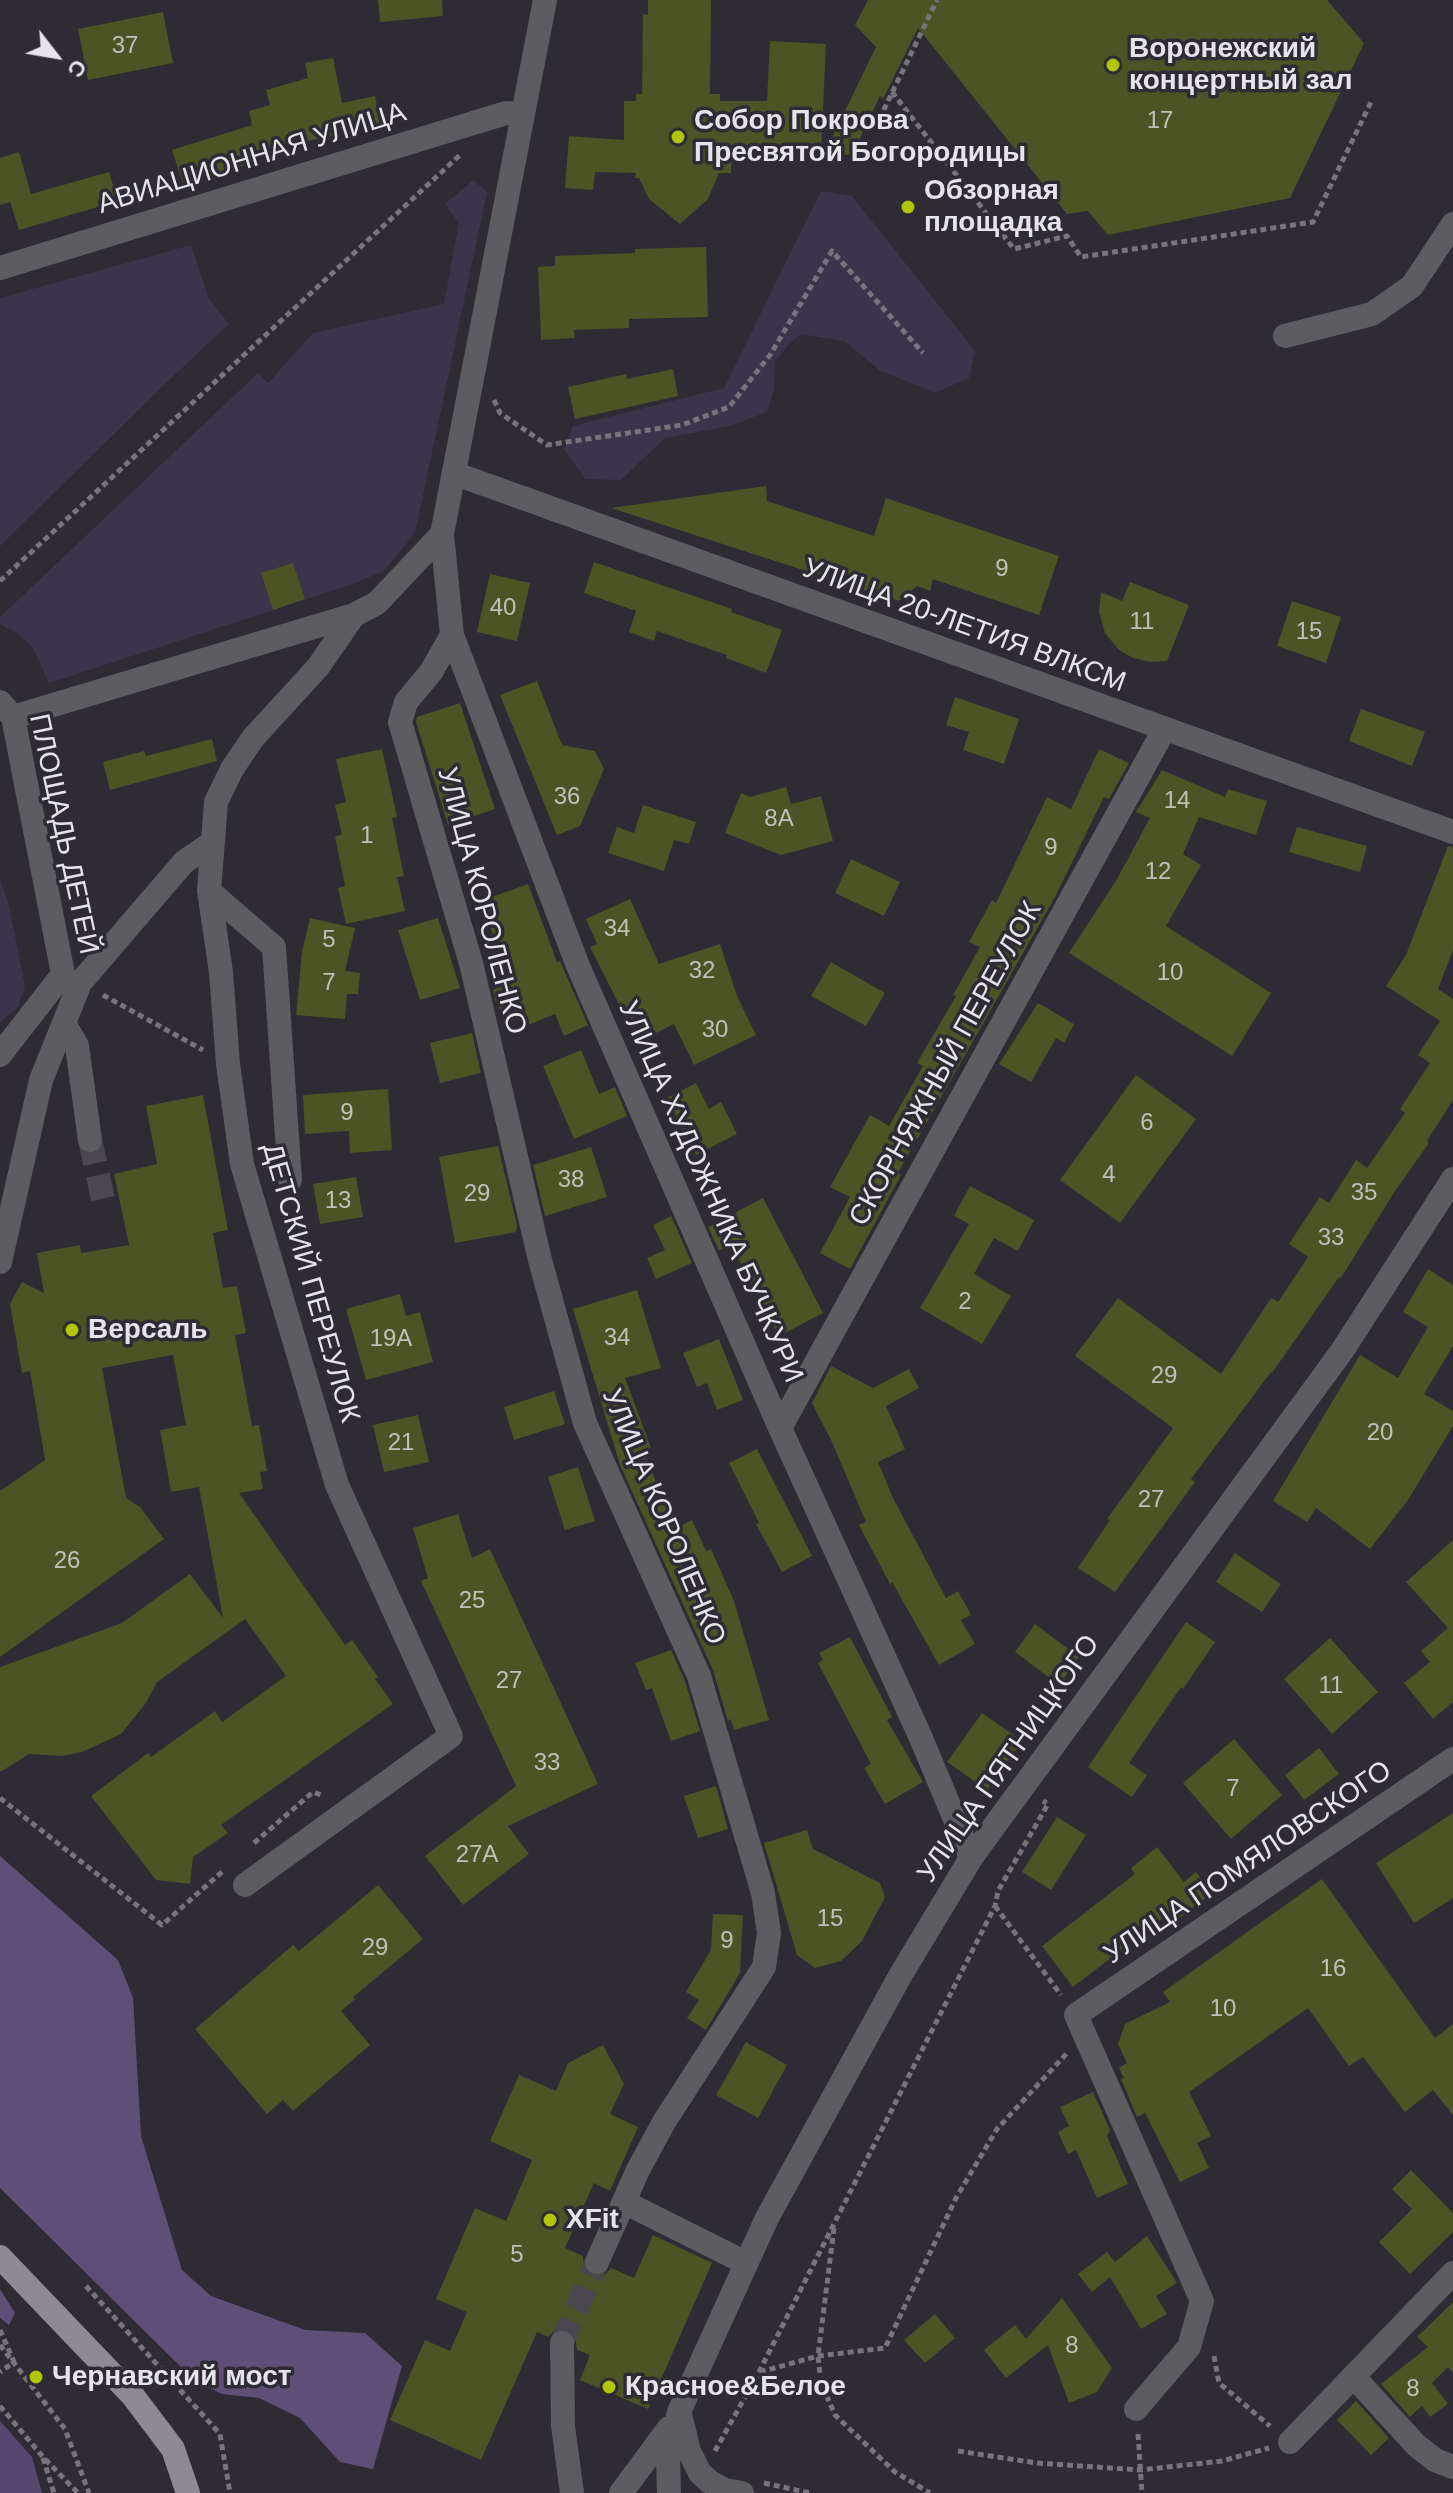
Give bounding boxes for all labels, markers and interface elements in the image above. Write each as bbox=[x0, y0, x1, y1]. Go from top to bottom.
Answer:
north arrow bbox=[16, 16, 96, 96]
house number: 37 bbox=[112, 32, 138, 60]
place label: Воронежский концертный зал bbox=[1129, 32, 1353, 98]
text: С bbox=[62, 55, 92, 82]
marker: Воронежский концертный зал bbox=[1104, 56, 1122, 74]
street label: АВИАЦИОННАЯ УЛИЦА bbox=[94, 96, 410, 222]
place label: Собор Покрова Пресвятой Богородицы bbox=[694, 104, 1026, 170]
house number: 17 bbox=[1147, 107, 1173, 135]
marker: Собор Покрова Пресвятой Богородицы bbox=[669, 128, 687, 146]
place label: Обзорная площадка bbox=[924, 174, 1062, 240]
marker: Обзорная площадка bbox=[899, 198, 917, 216]
street label: УЛИЦА 20-ЛЕТИЯ ВЛКСМ bbox=[798, 552, 1130, 700]
house number: 9 bbox=[995, 555, 1009, 583]
house number: 40 bbox=[490, 594, 516, 622]
house number: 11 bbox=[1130, 608, 1154, 636]
house number: 15 bbox=[1296, 618, 1322, 646]
street label: ПЛОЩАДЬ ДЕТЕЙ bbox=[21, 711, 105, 957]
street label: УЛИЦА КОРОЛЕНКО bbox=[429, 764, 533, 1038]
house number: 36 bbox=[554, 783, 580, 811]
house number: 14 bbox=[1164, 787, 1190, 815]
house number: 8А bbox=[764, 805, 794, 833]
house number: 1 bbox=[360, 822, 374, 850]
house number: 9 bbox=[1044, 834, 1058, 862]
house number: 12 bbox=[1145, 858, 1171, 886]
street label: СКОРНЯЖНЫЙ ПЕРЕУЛОК bbox=[843, 896, 1049, 1232]
house number: 34 bbox=[604, 915, 630, 943]
house number: 5 bbox=[322, 926, 336, 954]
house number: 32 bbox=[689, 957, 715, 985]
house number: 10 bbox=[1157, 959, 1183, 987]
house number: 7 bbox=[322, 969, 336, 997]
street label: УЛИЦА ХУДОЖНИКА БУЧКУРИ bbox=[610, 996, 810, 1388]
house number: 30 bbox=[702, 1016, 728, 1044]
house number: 9 bbox=[340, 1099, 354, 1127]
house number: 6 bbox=[1140, 1109, 1154, 1137]
street label: ДЕТСКИЙ ПЕРЕУЛОК bbox=[254, 1140, 366, 1426]
house number: 4 bbox=[1102, 1161, 1116, 1189]
house number: 38 bbox=[558, 1166, 584, 1194]
house number: 35 bbox=[1351, 1179, 1377, 1207]
house number: 29 bbox=[464, 1180, 490, 1208]
house number: 13 bbox=[325, 1187, 351, 1215]
house number: 33 bbox=[1318, 1224, 1344, 1252]
house number: 2 bbox=[958, 1288, 972, 1316]
place label: Версаль bbox=[88, 1313, 207, 1347]
marker: Версаль bbox=[63, 1321, 81, 1339]
house number: 34 bbox=[604, 1324, 630, 1352]
house number: 19А bbox=[370, 1325, 412, 1353]
house number: 29 bbox=[1151, 1362, 1177, 1390]
street label: УЛИЦА КОРОЛЕНКО bbox=[594, 1384, 732, 1650]
house number: 20 bbox=[1367, 1419, 1393, 1447]
house number: 21 bbox=[388, 1429, 414, 1457]
house number: 27 bbox=[1138, 1486, 1164, 1514]
house number: 26 bbox=[54, 1547, 80, 1575]
house number: 25 bbox=[459, 1587, 485, 1615]
street label: УЛИЦА ПЯТНИЦКОГО bbox=[911, 1629, 1107, 1889]
house number: 27 bbox=[496, 1667, 522, 1695]
house number: 11 bbox=[1319, 1672, 1343, 1700]
house number: 33 bbox=[534, 1749, 560, 1777]
street label: УЛИЦА ПОМЯЛОВСКОГО bbox=[1098, 1754, 1398, 1972]
house number: 7 bbox=[1226, 1775, 1240, 1803]
house number: 27А bbox=[456, 1841, 498, 1869]
house number: 15 bbox=[817, 1905, 843, 1933]
house number: 9 bbox=[720, 1927, 734, 1955]
house number: 29 bbox=[362, 1934, 388, 1962]
house number: 16 bbox=[1320, 1955, 1346, 1983]
house number: 10 bbox=[1210, 1995, 1236, 2023]
place label: XFit bbox=[566, 2203, 619, 2237]
marker: XFit bbox=[541, 2211, 559, 2229]
house number: 5 bbox=[510, 2241, 524, 2269]
house number: 8 bbox=[1065, 2332, 1079, 2360]
place label: Чернавский мост bbox=[52, 2360, 292, 2394]
marker: Чернавский мост bbox=[27, 2368, 45, 2386]
place label: Красное&Белое bbox=[625, 2370, 846, 2404]
house number: 8 bbox=[1406, 2375, 1420, 2403]
marker: Красное&Белое bbox=[600, 2378, 618, 2396]

